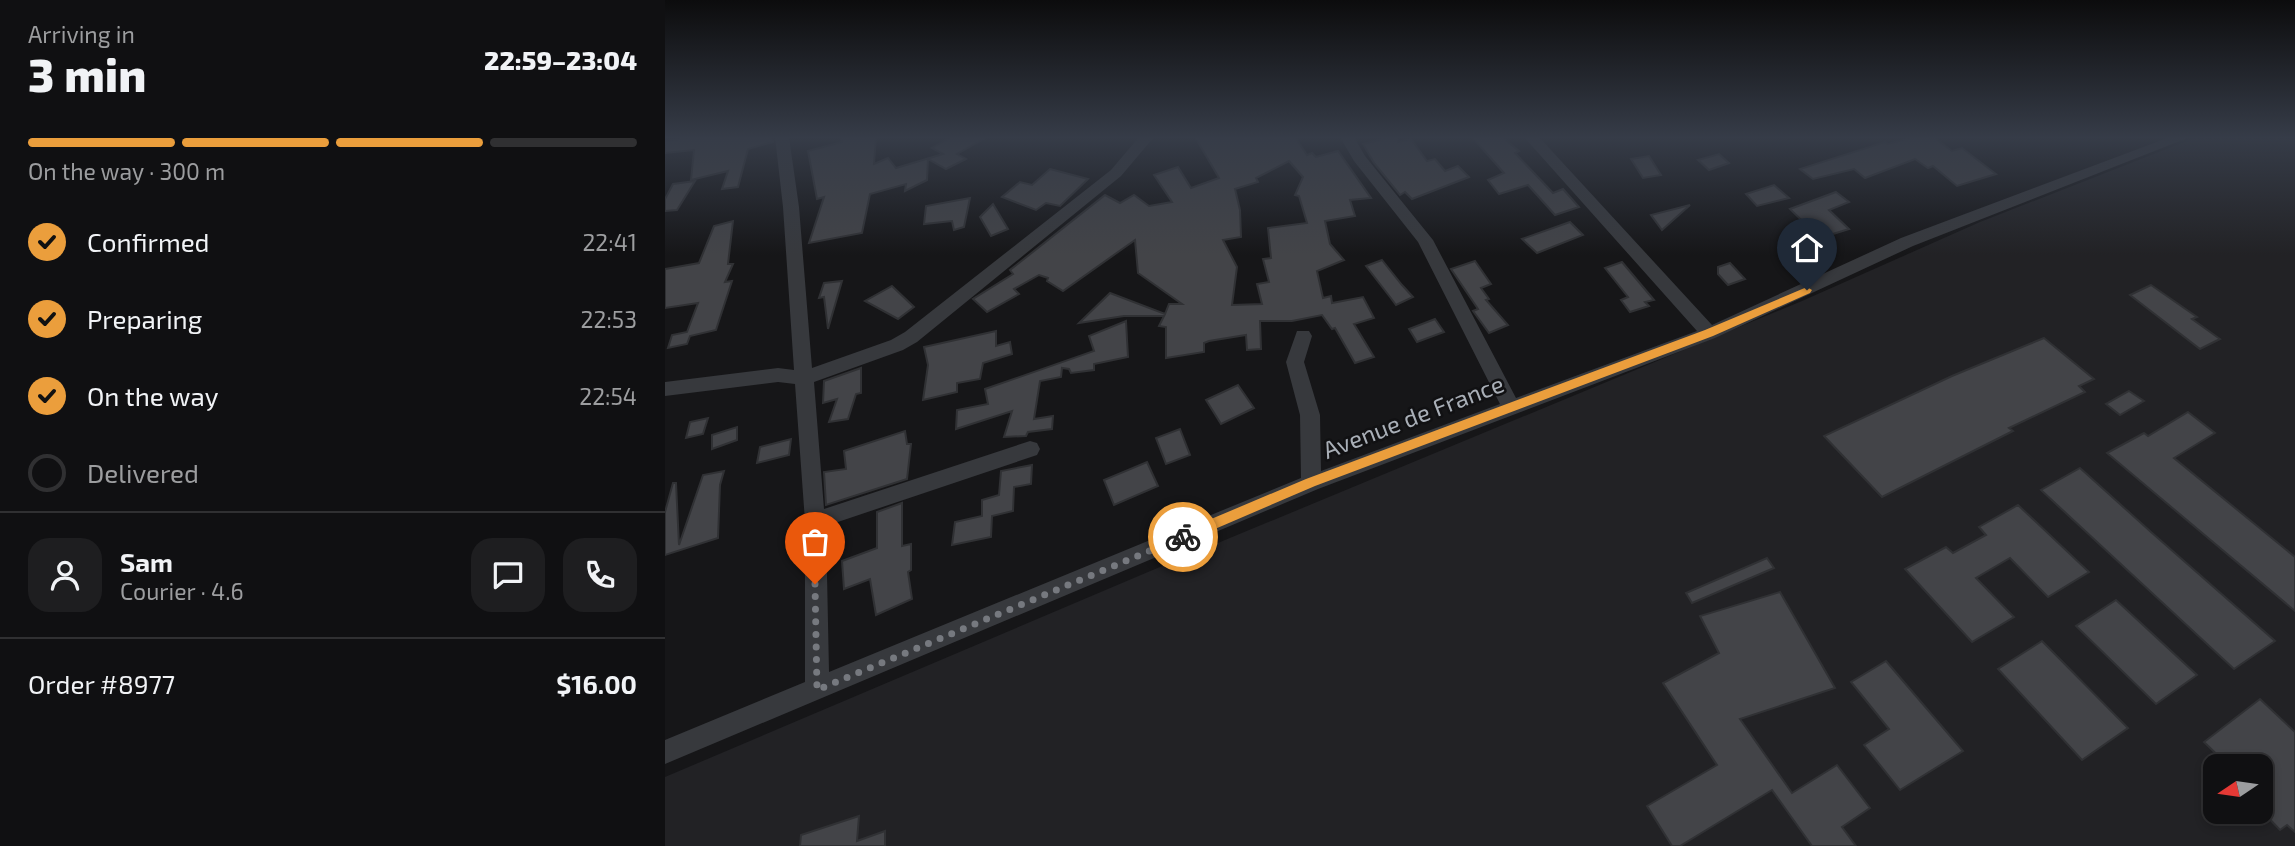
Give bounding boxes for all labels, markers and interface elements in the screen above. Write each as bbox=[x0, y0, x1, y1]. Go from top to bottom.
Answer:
text: Arriving in bbox=[28, 20, 135, 48]
text: 22:59–23:04 bbox=[484, 44, 637, 75]
text: 3 min bbox=[28, 46, 146, 101]
text: On the way · 300 m bbox=[28, 157, 225, 185]
pin bbox=[1777, 218, 1837, 290]
icon: check bbox=[28, 223, 66, 261]
text: Confirmed bbox=[87, 226, 210, 257]
text: 22:41 bbox=[582, 228, 637, 256]
icon: home bbox=[1788, 229, 1826, 267]
icon: check bbox=[28, 300, 66, 338]
text: Preparing bbox=[87, 303, 202, 334]
text: 22:53 bbox=[581, 305, 637, 333]
street label: Avenue de France bbox=[1318, 368, 1508, 464]
icon: check bbox=[28, 377, 66, 415]
text: On the way bbox=[87, 380, 218, 411]
text: 22:54 bbox=[579, 382, 637, 410]
text: Delivered bbox=[87, 457, 199, 488]
courier bbox=[1148, 502, 1218, 572]
pin bbox=[785, 512, 845, 584]
icon: bike bbox=[1164, 518, 1202, 556]
icon: bag bbox=[796, 523, 834, 561]
button: person bbox=[28, 538, 102, 612]
button: chat bbox=[471, 538, 545, 612]
button: phone bbox=[563, 538, 637, 612]
text: Sam bbox=[120, 546, 173, 577]
text: Courier · 4.6 bbox=[120, 577, 244, 605]
text: Order #8977 bbox=[28, 668, 175, 699]
text: $16.00 bbox=[556, 668, 637, 699]
north arrow bbox=[2203, 754, 2273, 824]
map controls bbox=[2203, 754, 2273, 824]

